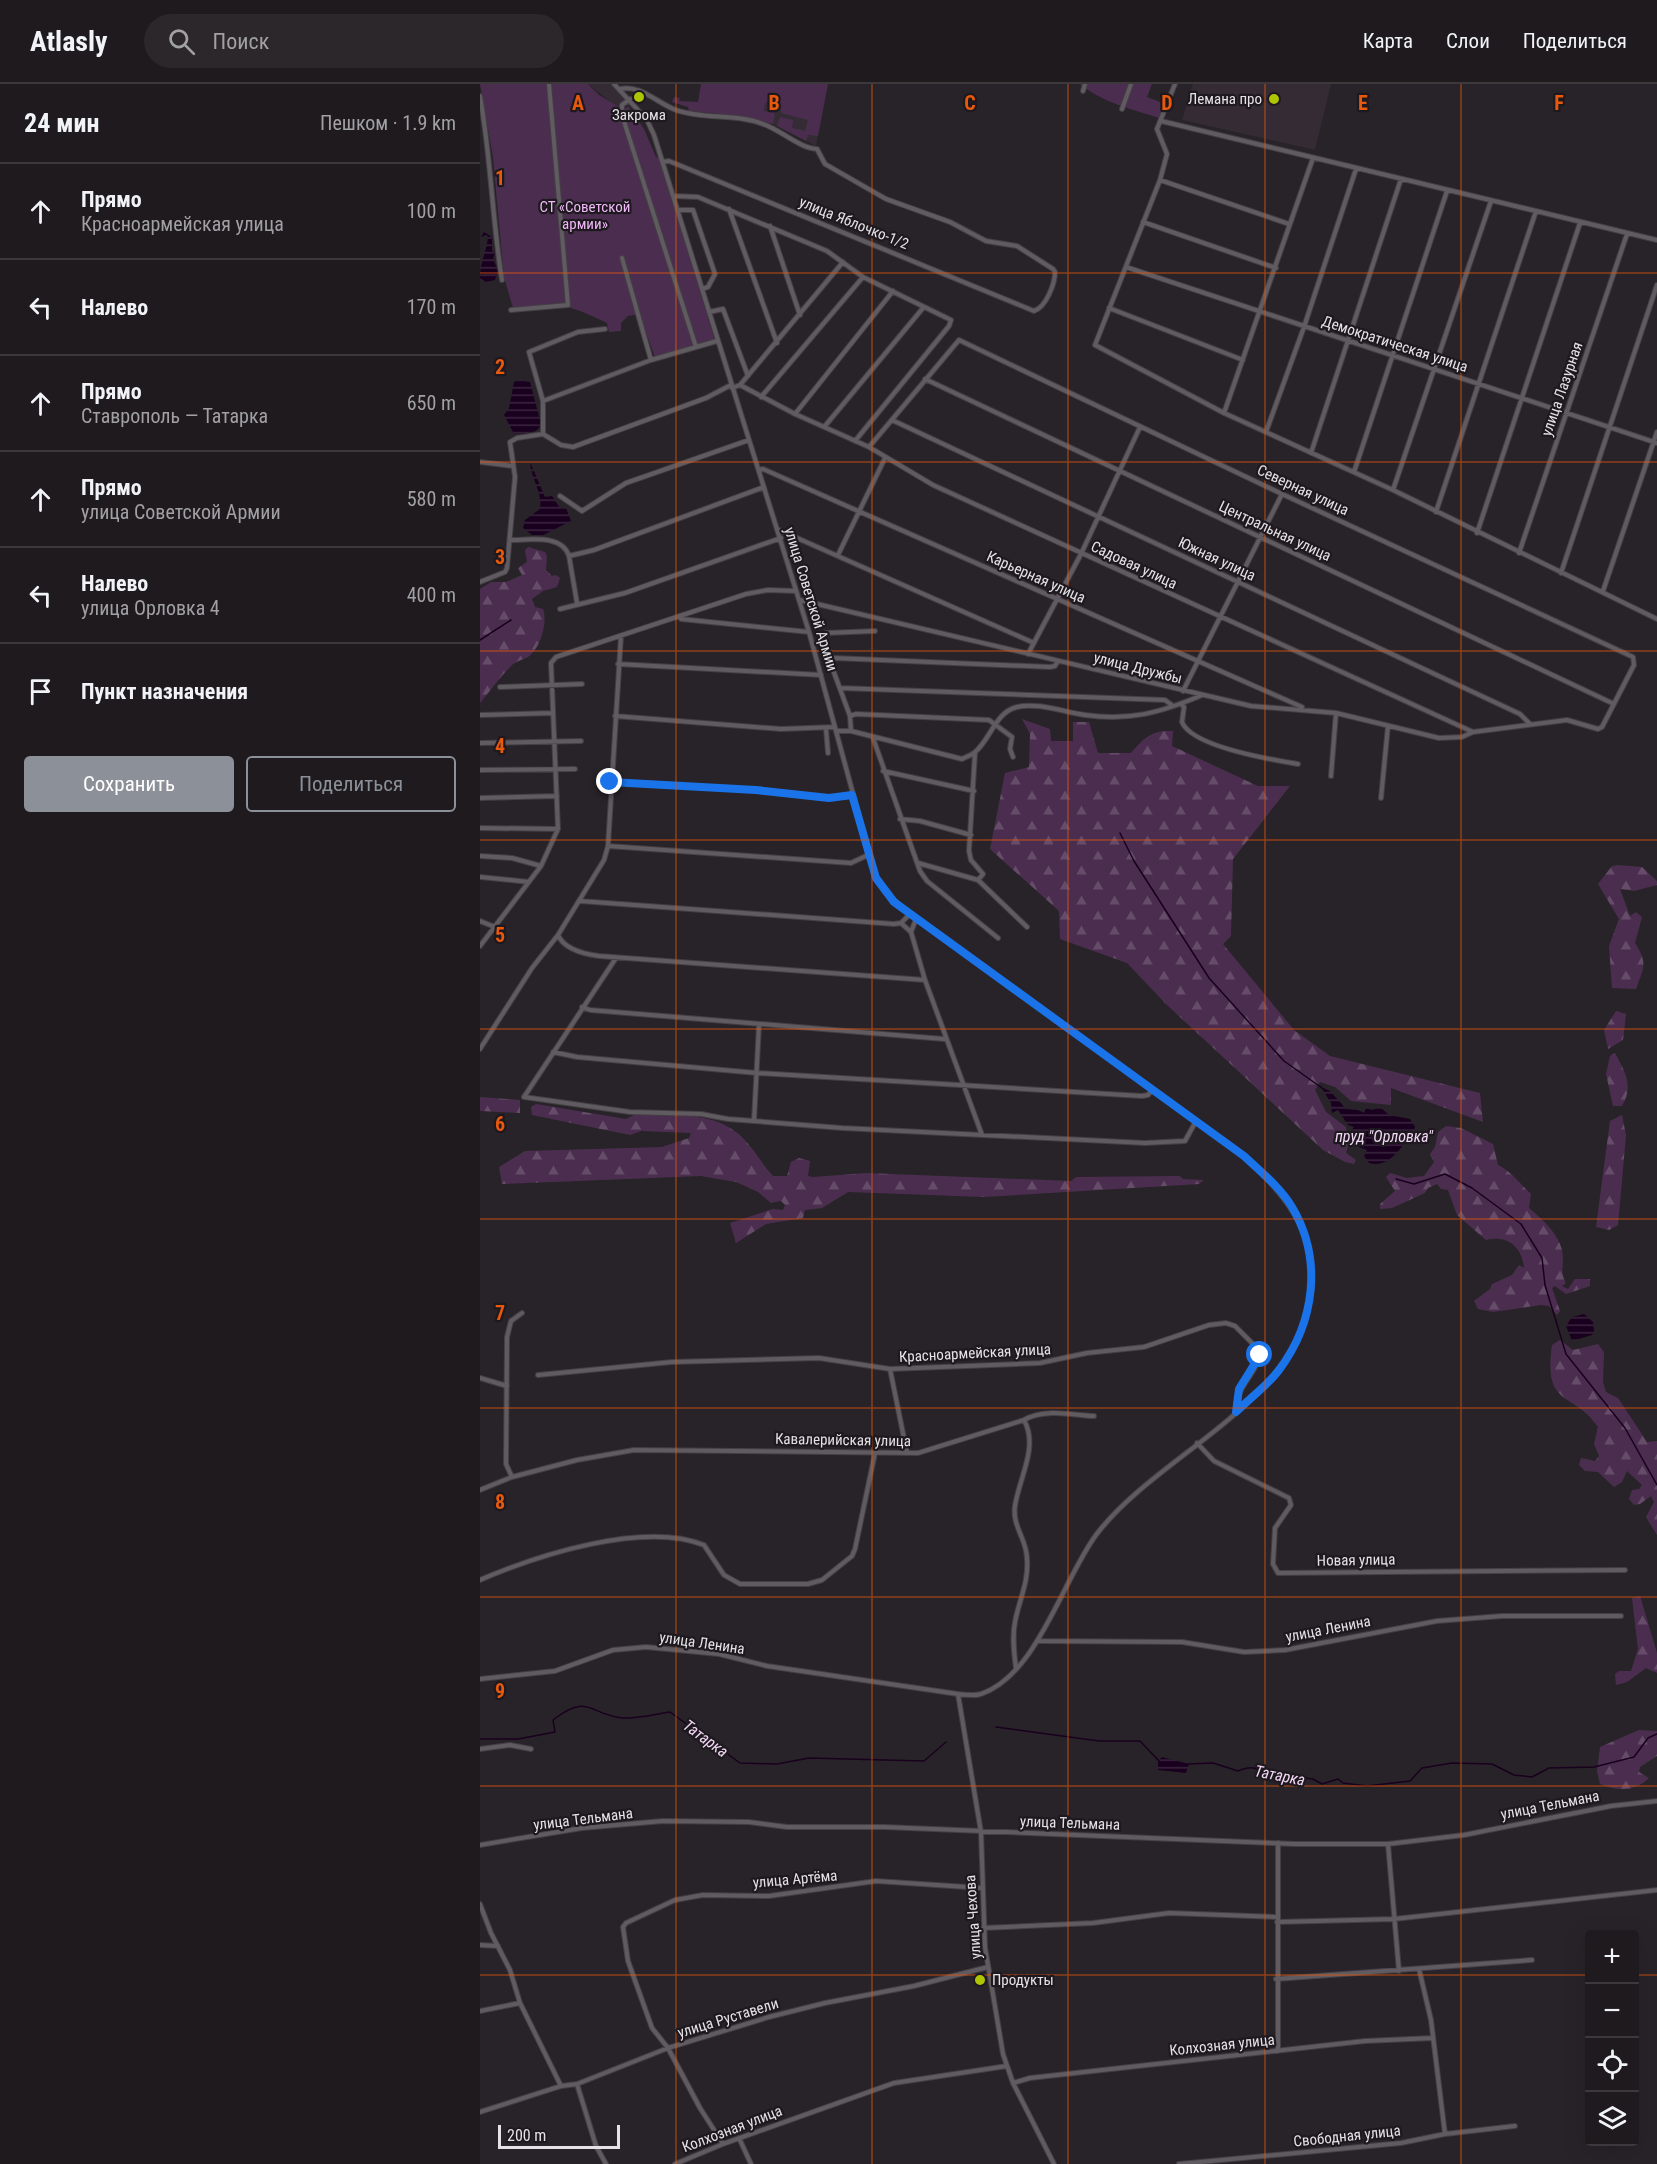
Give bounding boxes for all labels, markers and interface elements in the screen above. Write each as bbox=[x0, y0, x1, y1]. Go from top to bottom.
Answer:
search box bbox=[144, 14, 564, 68]
text: Atlasly bbox=[30, 25, 108, 58]
icon: search bbox=[165, 25, 198, 58]
text: Поиск bbox=[213, 29, 269, 54]
text: Карта bbox=[1363, 29, 1413, 53]
text: Слои bbox=[1446, 29, 1490, 53]
text: Поделиться bbox=[1523, 29, 1627, 53]
marker: Закрома bbox=[632, 90, 646, 104]
place label: Лемана про bbox=[1188, 90, 1262, 108]
text: A bbox=[572, 91, 584, 115]
text: B bbox=[768, 91, 780, 115]
text: C bbox=[964, 91, 976, 115]
text: D bbox=[1161, 91, 1173, 115]
text: E bbox=[1358, 91, 1368, 115]
text: F bbox=[1554, 91, 1564, 115]
marker: Лемана про bbox=[1267, 92, 1281, 106]
place label: Закрома bbox=[612, 106, 666, 124]
text: 24 мин bbox=[24, 108, 100, 138]
text: Пешком · 1.9 km bbox=[320, 111, 456, 135]
text: 1 bbox=[495, 166, 505, 190]
text: Прямо bbox=[81, 187, 142, 212]
street label: улица Яблочко-1/2 bbox=[797, 193, 911, 253]
icon: ahead bbox=[24, 195, 57, 228]
park label: СТ «Советской армии» bbox=[540, 198, 631, 233]
text: 100 m bbox=[407, 199, 456, 223]
text: Красноармейская улица bbox=[81, 212, 284, 236]
icon: left bbox=[24, 291, 57, 324]
text: Налево bbox=[81, 295, 148, 320]
text: 170 m bbox=[407, 295, 456, 319]
street label: Демократическая улица bbox=[1320, 312, 1470, 376]
street label: улица Лазурная bbox=[1537, 339, 1587, 439]
text: 2 bbox=[495, 355, 505, 379]
text: Прямо bbox=[81, 379, 142, 404]
icon: ahead bbox=[24, 387, 57, 420]
text: 650 m bbox=[407, 391, 456, 415]
text: Ставрополь — Татарка bbox=[81, 404, 268, 428]
street label: Северная улица bbox=[1254, 461, 1352, 519]
text: Прямо bbox=[81, 475, 142, 500]
icon: ahead bbox=[24, 483, 57, 516]
text: 580 m bbox=[407, 487, 456, 511]
street label: Центральная улица bbox=[1216, 497, 1334, 565]
text: улица Советской Армии bbox=[81, 500, 281, 524]
street label: улица Советской Армии bbox=[781, 525, 841, 673]
street label: Южная улица bbox=[1175, 533, 1259, 585]
street label: Садовая улица bbox=[1088, 537, 1180, 593]
text: 3 bbox=[495, 545, 505, 569]
street label: Карьерная улица bbox=[984, 547, 1088, 607]
text: Налево bbox=[81, 571, 148, 596]
icon: left bbox=[24, 579, 57, 612]
text: 400 m bbox=[407, 583, 456, 607]
text: улица Орловка 4 bbox=[81, 596, 220, 620]
street label: улица Дружбы bbox=[1092, 648, 1184, 688]
icon: arrive bbox=[24, 675, 57, 708]
text: Пункт назначения bbox=[81, 679, 248, 704]
text: 4 bbox=[495, 734, 505, 758]
button: Сохранить bbox=[24, 756, 234, 812]
button: Поделиться bbox=[246, 756, 456, 812]
route end bbox=[596, 768, 622, 794]
text: 5 bbox=[495, 923, 505, 947]
text: 6 bbox=[495, 1112, 505, 1136]
water label: пруд "Орловка" bbox=[1335, 1127, 1434, 1146]
text: 7 bbox=[495, 1301, 505, 1325]
street label: Красноармейская улица bbox=[899, 1340, 1051, 1366]
route start bbox=[1246, 1341, 1272, 1367]
street label: Кавалерийская улица bbox=[775, 1430, 911, 1450]
text: 8 bbox=[495, 1490, 505, 1514]
street label: Новая улица bbox=[1317, 1550, 1395, 1570]
street label: улица Ленина bbox=[1284, 1612, 1372, 1646]
street label: улица Ленина bbox=[658, 1628, 746, 1658]
text: 9 bbox=[495, 1679, 505, 1703]
water label: Татарка bbox=[680, 1716, 732, 1761]
water label: Татарка bbox=[1253, 1761, 1307, 1790]
street label: улица Тельмана bbox=[1499, 1787, 1601, 1823]
street label: улица Тельмана bbox=[532, 1804, 634, 1834]
street label: улица Тельмана bbox=[1020, 1812, 1120, 1834]
street label: улица Артёма bbox=[752, 1866, 838, 1892]
street label: улица Чехова bbox=[961, 1874, 985, 1960]
map controls bbox=[1585, 1930, 1639, 2146]
button: + bbox=[1585, 1930, 1639, 1984]
place label: Продукты bbox=[992, 1971, 1054, 1989]
marker: Продукты bbox=[973, 1973, 987, 1987]
button: − bbox=[1585, 1984, 1639, 2038]
street label: улица Руставели bbox=[675, 1994, 781, 2042]
street label: Колхозная улица bbox=[1168, 2031, 1276, 2059]
button: locate bbox=[1585, 2038, 1639, 2092]
button: layers bbox=[1585, 2092, 1639, 2146]
street label: Колхозная улица bbox=[679, 2102, 785, 2156]
street label: Свободная улица bbox=[1293, 2121, 1401, 2151]
scale bar bbox=[498, 2122, 620, 2150]
text: 200 m bbox=[507, 2126, 546, 2145]

